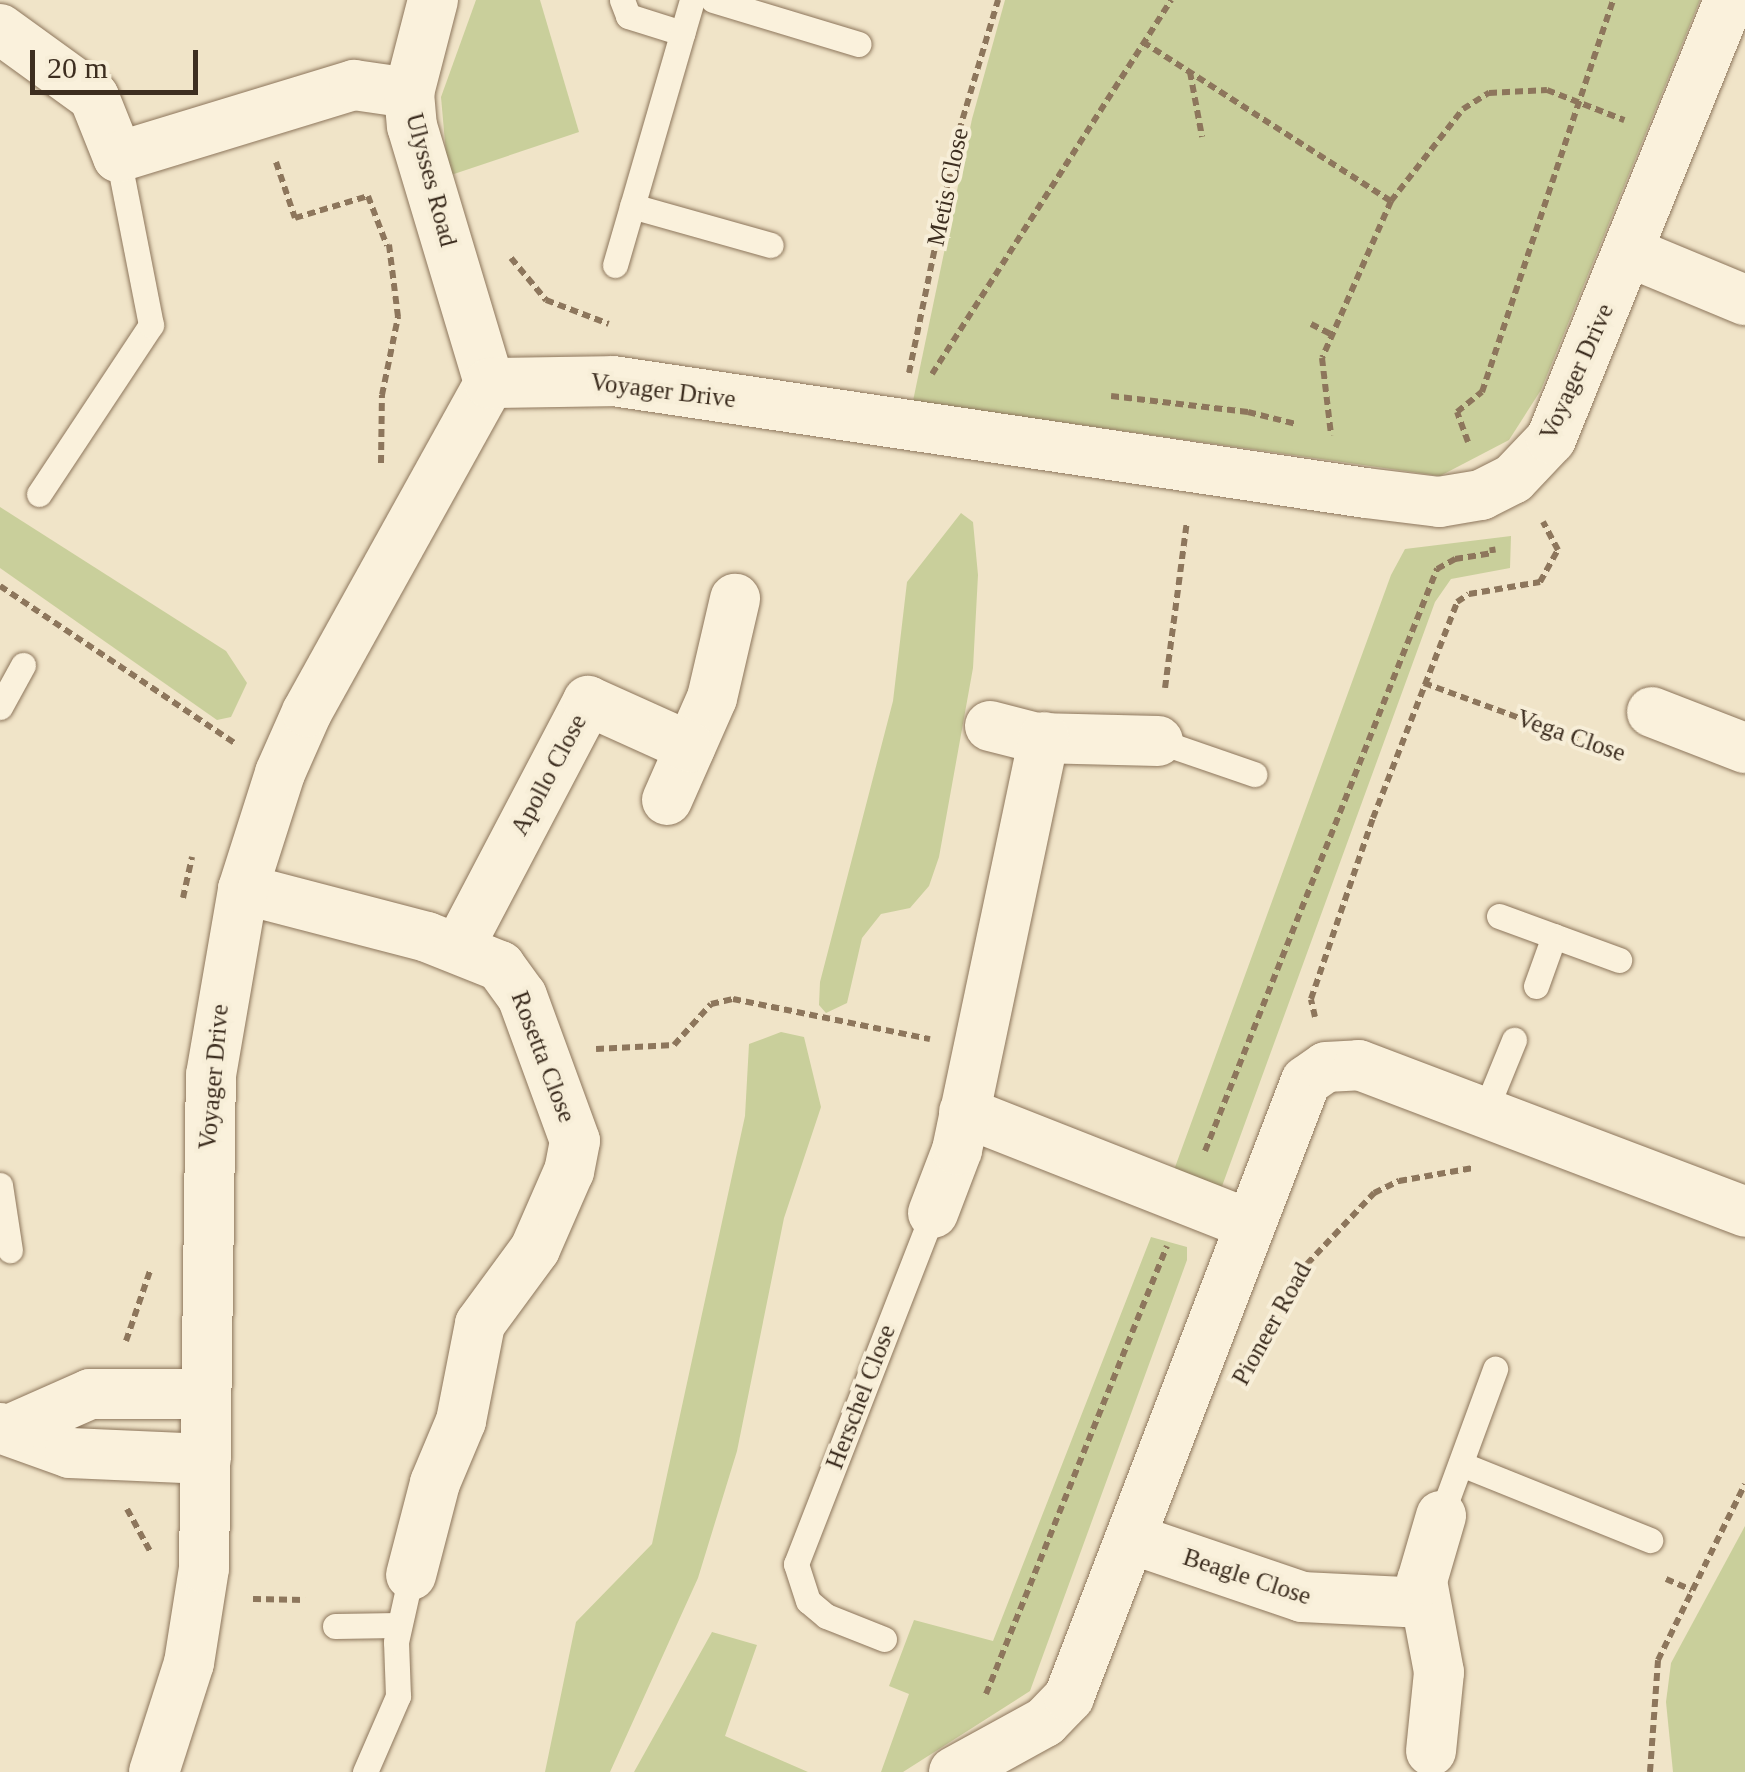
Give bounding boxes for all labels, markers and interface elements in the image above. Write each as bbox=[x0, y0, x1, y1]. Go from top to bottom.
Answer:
scale bar bbox=[35, 30, 202, 92]
text: 20 m bbox=[47, 51, 108, 84]
street label: Ulysses Road bbox=[399, 110, 463, 250]
street label: Metis Close bbox=[921, 125, 975, 249]
street label: Voyager Drive bbox=[1534, 299, 1620, 445]
street label: Voyager Drive bbox=[589, 367, 737, 415]
street label: Vega Close bbox=[1513, 703, 1629, 769]
street label: Apollo Close bbox=[505, 709, 593, 841]
street label: Rosetta Close bbox=[504, 987, 582, 1127]
street label: Voyager Drive bbox=[193, 1003, 235, 1151]
street label: Pioneer Road bbox=[1226, 1258, 1318, 1390]
street label: Herschel Close bbox=[820, 1321, 902, 1473]
street label: Beagle Close bbox=[1179, 1542, 1315, 1612]

